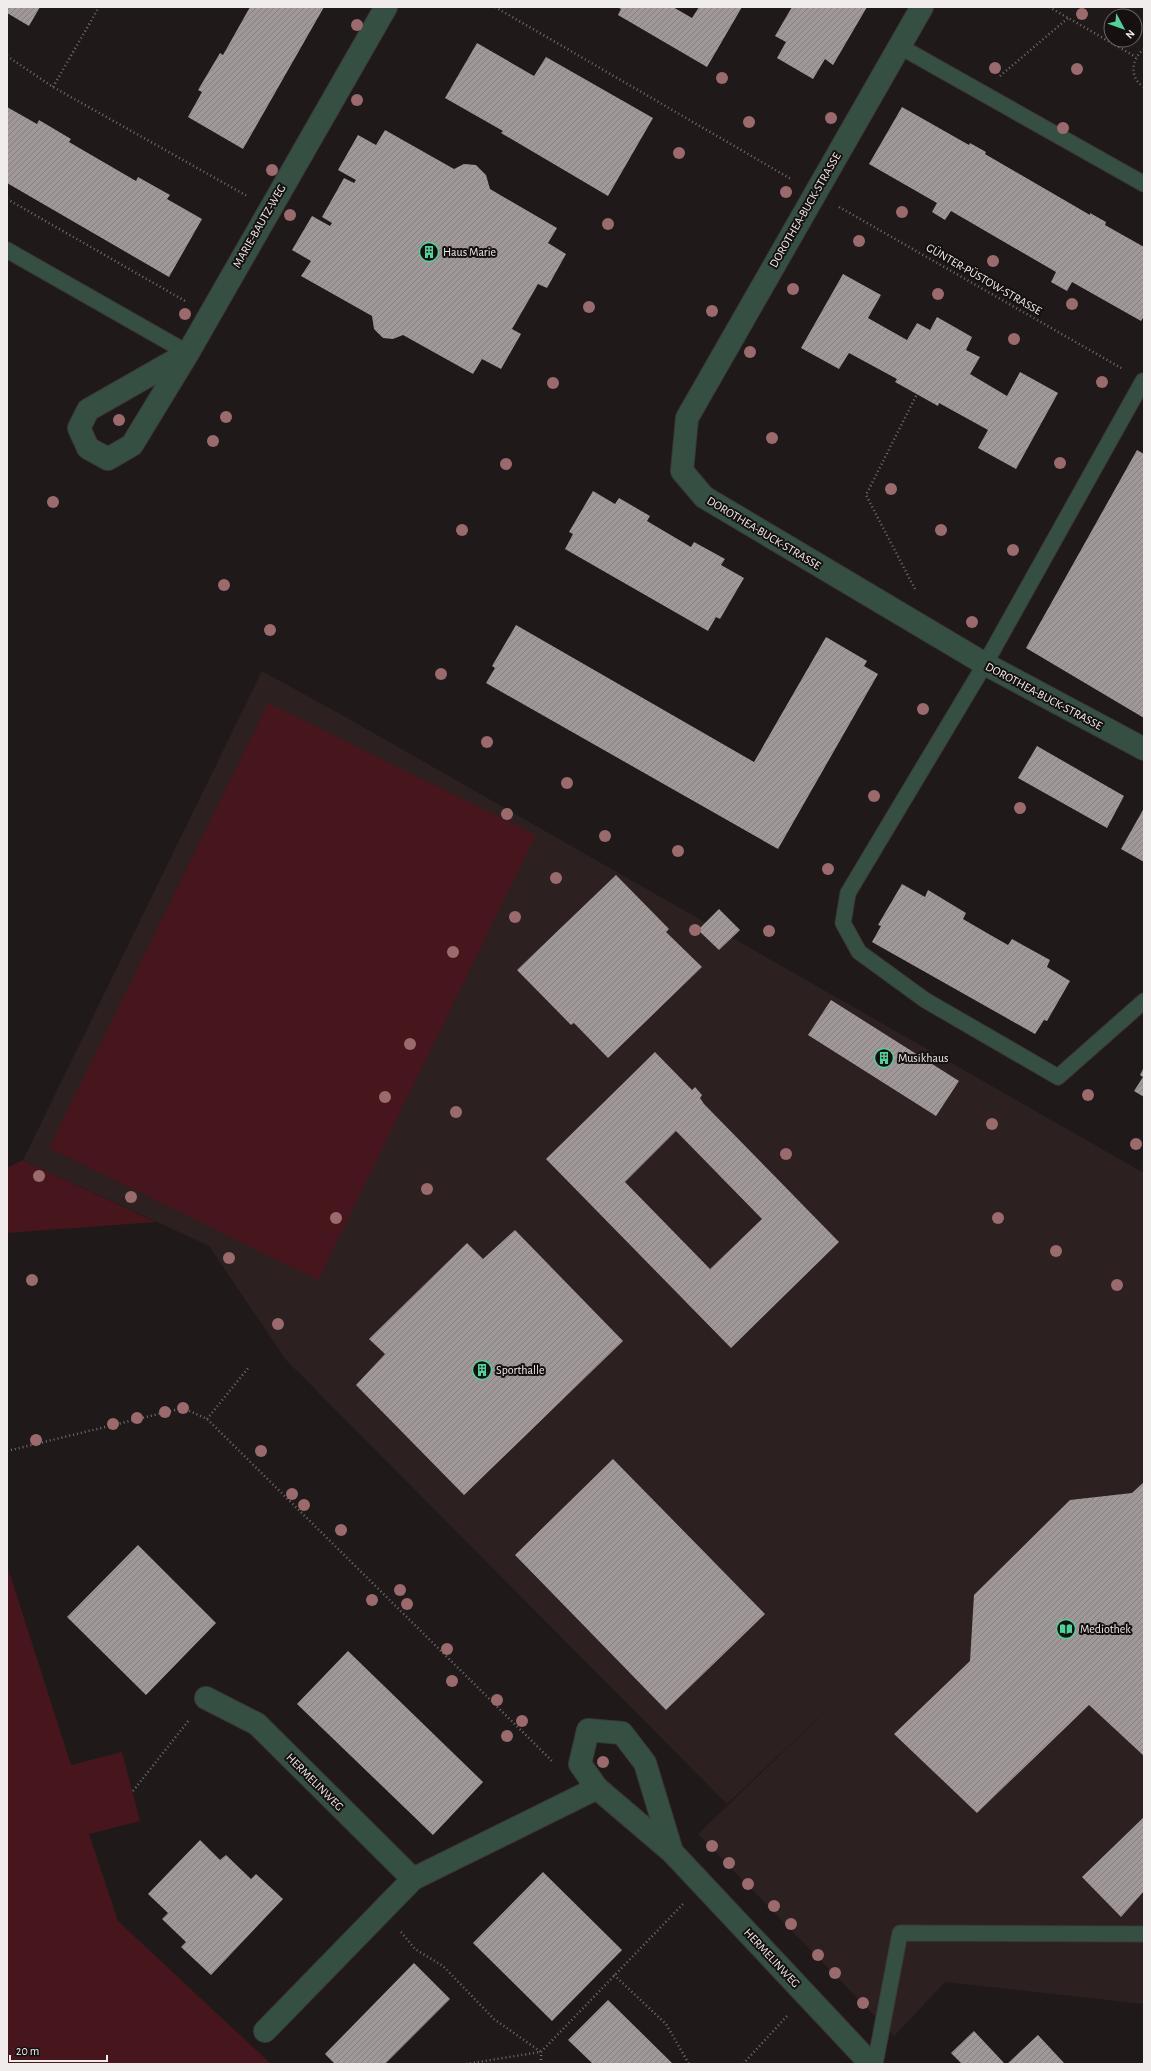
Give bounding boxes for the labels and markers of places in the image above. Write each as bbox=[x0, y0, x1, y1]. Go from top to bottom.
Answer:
building icon: Haus Marie bbox=[418, 241, 440, 263]
place label: Haus Marie bbox=[443, 246, 496, 258]
building icon: Musikhaus bbox=[873, 1047, 895, 1069]
place label: Musikhaus bbox=[898, 1052, 949, 1064]
building icon: Sporthalle bbox=[471, 1359, 493, 1381]
place label: Sporthalle bbox=[496, 1364, 545, 1376]
library icon: Mediothek bbox=[1055, 1618, 1077, 1640]
place label: Mediothek bbox=[1080, 1623, 1131, 1635]

